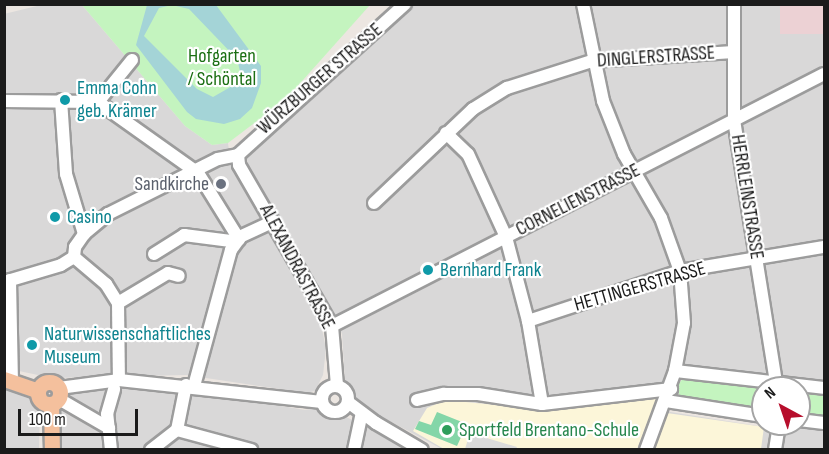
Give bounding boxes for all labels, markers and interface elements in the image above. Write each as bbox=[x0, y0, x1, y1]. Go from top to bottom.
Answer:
street label: WÜRZBURGER STRASSE bbox=[252, 18, 388, 140]
street label: DINGLERSTRASSE bbox=[596, 41, 716, 73]
park label: Hofgarten / Schöntal bbox=[188, 45, 256, 92]
place label: Emma Cohn geb. Krämer bbox=[77, 77, 157, 124]
marker: Emma Cohn geb. Krämer bbox=[58, 93, 72, 107]
street label: HERRLEINSTRASSE bbox=[725, 133, 769, 261]
street label: CORNELIENSTRASSE bbox=[512, 158, 644, 242]
place label: Sandkirche bbox=[134, 172, 209, 196]
marker: Sandkirche bbox=[214, 177, 228, 191]
street label: ALEXANDRASTRASSE bbox=[254, 200, 340, 334]
place label: Casino bbox=[67, 205, 112, 229]
marker: Casino bbox=[48, 210, 62, 224]
street label: HETTINGERSTRASSE bbox=[571, 257, 709, 317]
place label: Bernhard Frank bbox=[440, 258, 541, 282]
marker: Bernhard Frank bbox=[421, 263, 435, 277]
place label: Naturwissenschaftliches Museum bbox=[44, 322, 211, 369]
marker: Naturwissenschaftliches Museum bbox=[25, 338, 39, 352]
north arrow bbox=[751, 376, 811, 436]
text: N bbox=[761, 383, 780, 403]
scale bar bbox=[21, 397, 141, 435]
text: 100 m bbox=[29, 409, 66, 430]
place label: Sportfeld Brentano-Schule bbox=[459, 418, 639, 442]
marker: Sportfeld Brentano-Schule bbox=[440, 423, 454, 437]

